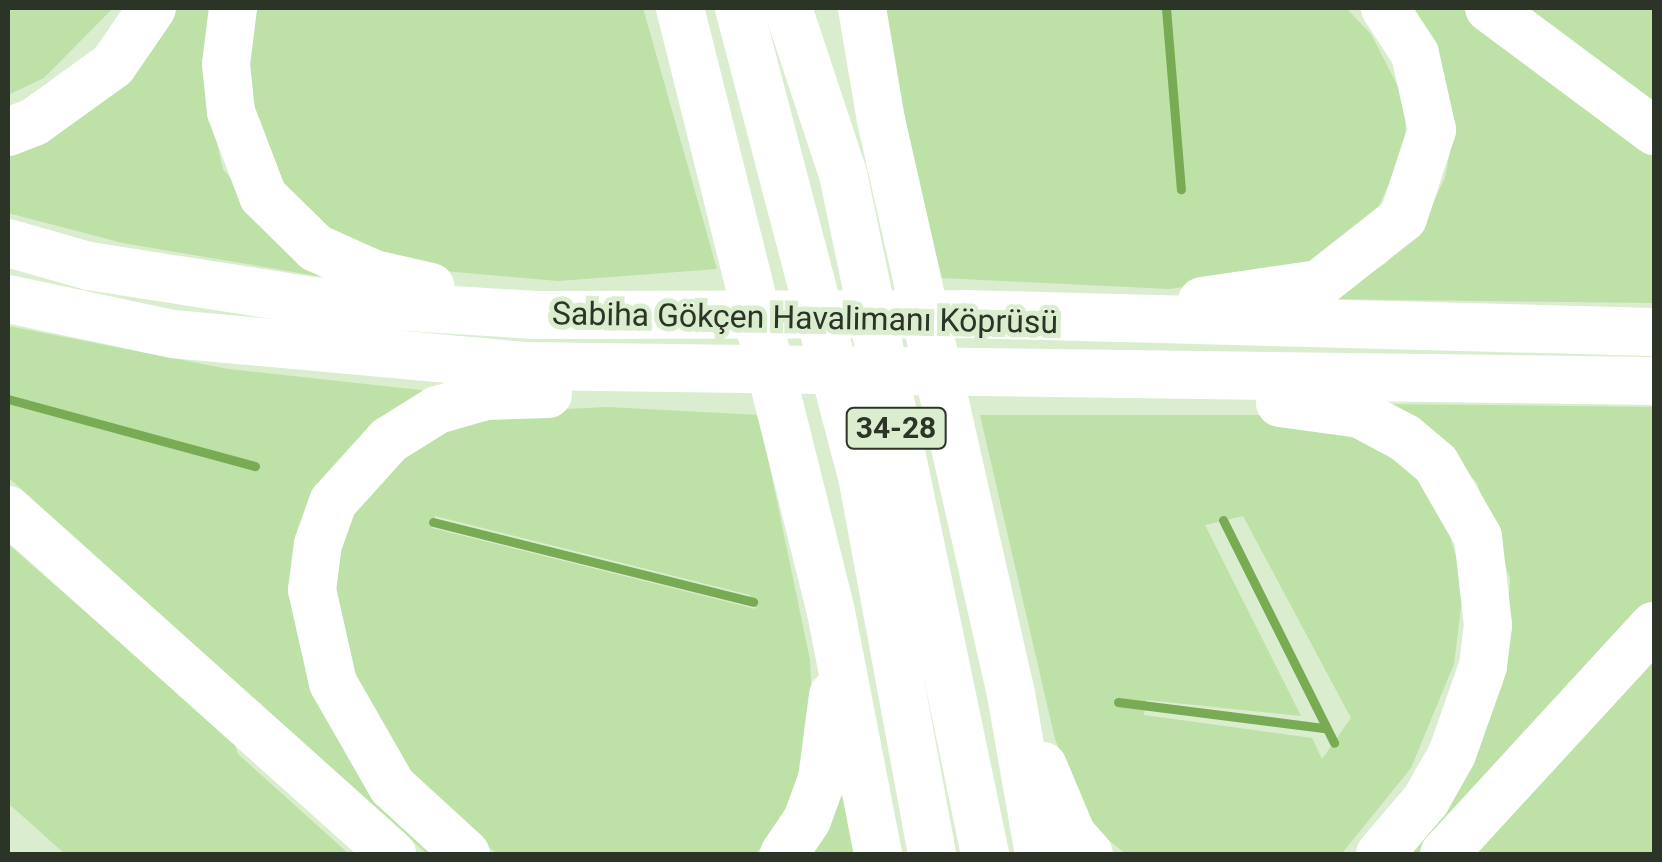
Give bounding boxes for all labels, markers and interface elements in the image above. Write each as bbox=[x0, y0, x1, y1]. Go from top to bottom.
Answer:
street label: Sabiha Gökçen Havalimanı Köprüsü bbox=[552, 294, 1058, 342]
road number: 34-28 bbox=[844, 403, 948, 453]

